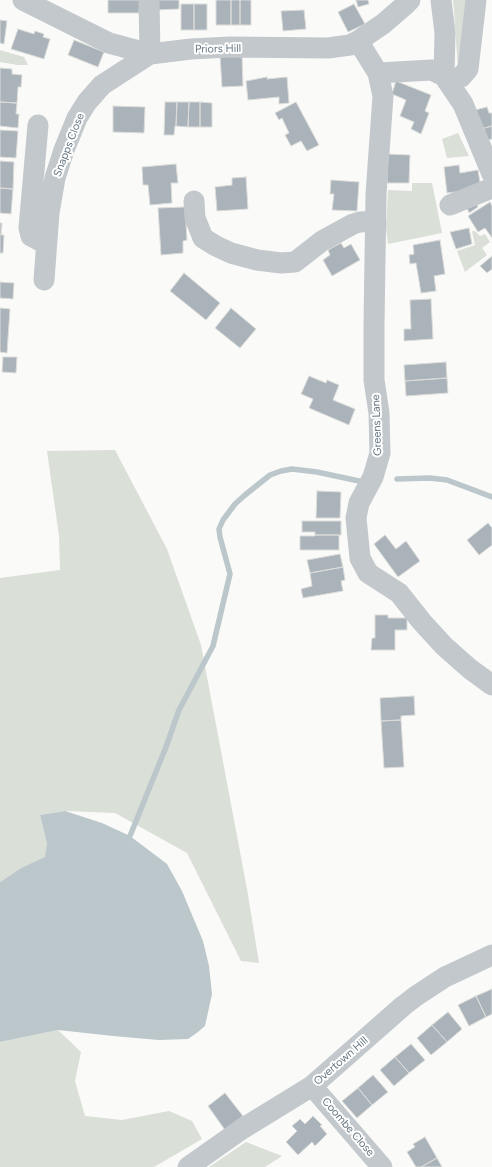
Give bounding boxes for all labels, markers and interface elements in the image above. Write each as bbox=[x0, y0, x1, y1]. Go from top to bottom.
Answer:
street label: Priors Hill bbox=[195, 42, 241, 56]
street label: Snapps Close bbox=[51, 111, 87, 179]
street label: Greens Lane bbox=[369, 394, 385, 456]
street label: Overtown Hill bbox=[311, 1034, 371, 1088]
street label: Coombe Close bbox=[319, 1095, 377, 1159]

